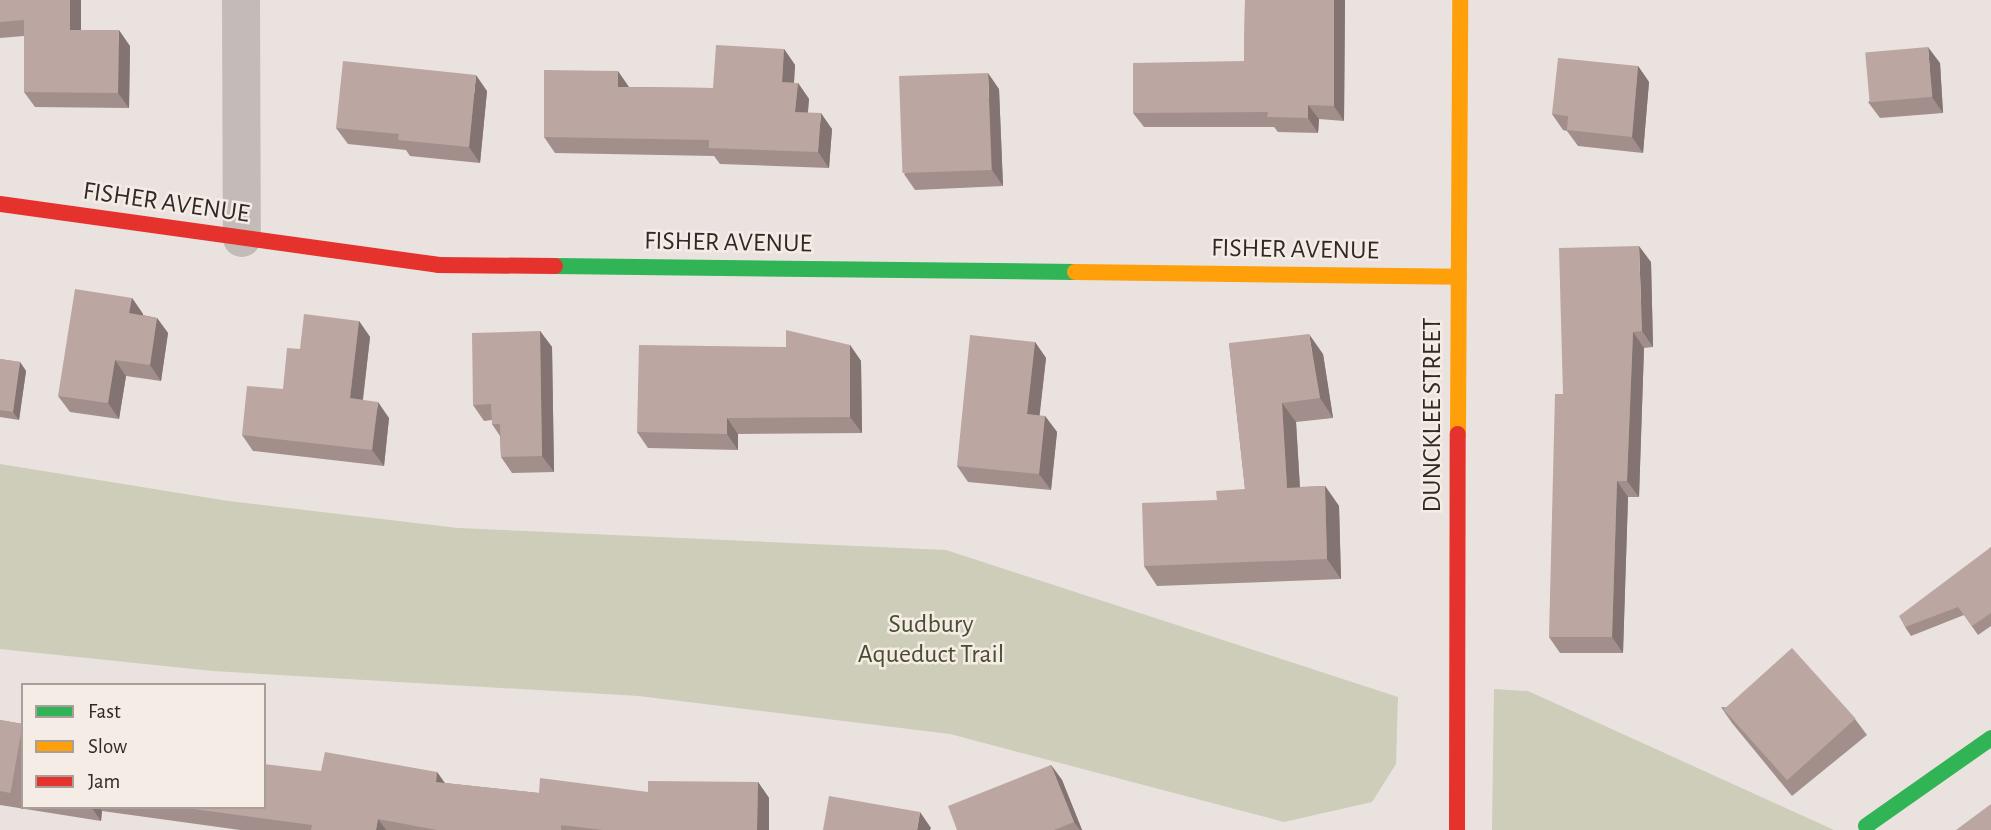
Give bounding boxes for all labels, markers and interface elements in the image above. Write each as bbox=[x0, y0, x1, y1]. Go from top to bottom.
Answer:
street label: FISHER AVENUE bbox=[81, 176, 251, 230]
street label: FISHER AVENUE bbox=[644, 226, 812, 260]
street label: FISHER AVENUE bbox=[1211, 233, 1379, 267]
street label: DUNCKLEE STREET bbox=[1417, 317, 1449, 513]
park label: Sudbury Aqueduct Trail bbox=[858, 609, 1004, 670]
legend bbox=[21, 683, 266, 809]
text: Fast bbox=[88, 701, 121, 722]
text: Slow bbox=[88, 736, 127, 757]
text: Jam bbox=[88, 771, 120, 792]

